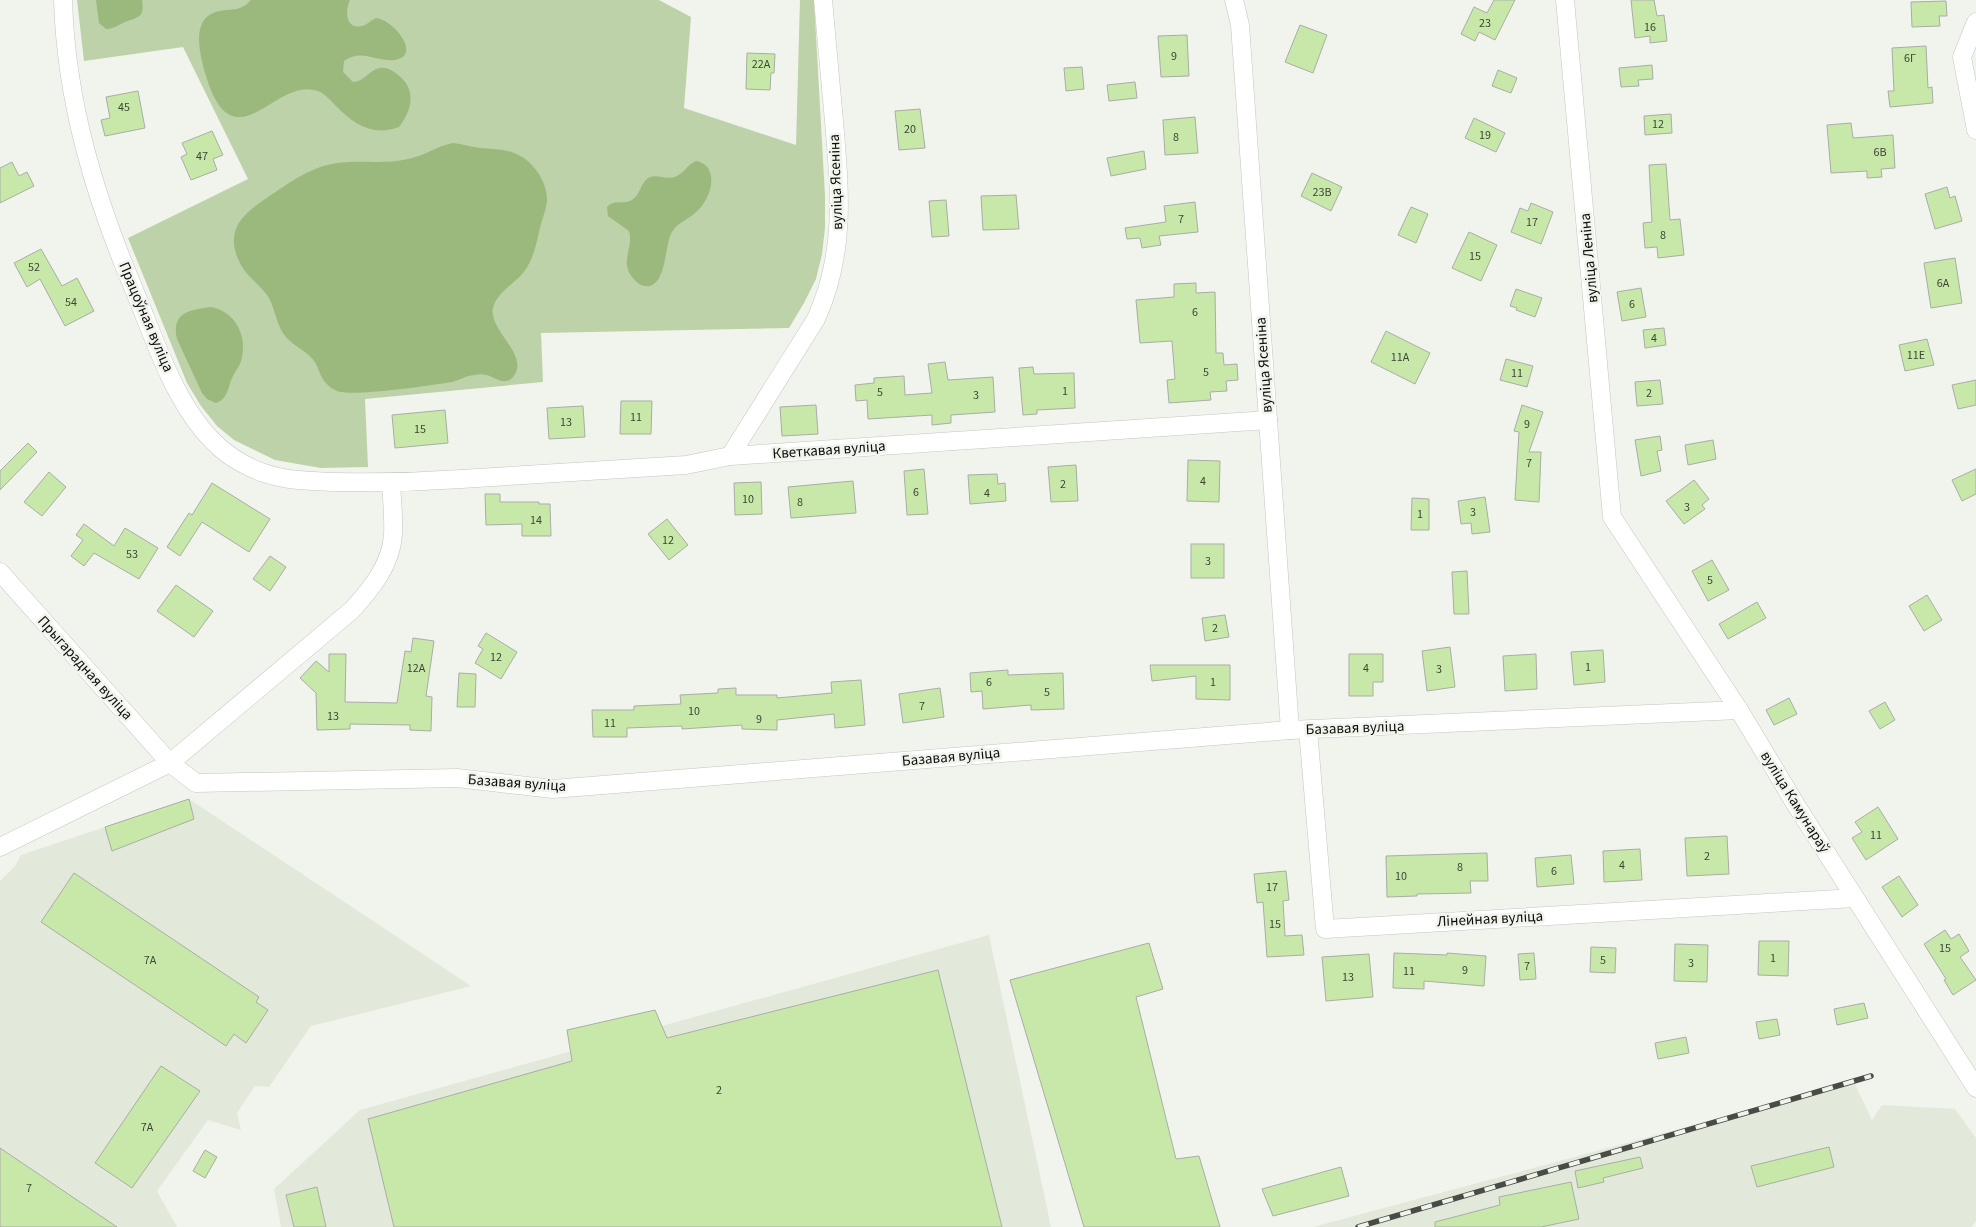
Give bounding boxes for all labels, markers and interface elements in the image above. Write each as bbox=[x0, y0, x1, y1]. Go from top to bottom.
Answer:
house number: 23 bbox=[1479, 15, 1491, 32]
house number: 16 bbox=[1644, 19, 1656, 36]
house number: 9 bbox=[1171, 48, 1177, 65]
house number: 6Г bbox=[1904, 50, 1916, 67]
house number: 22А bbox=[752, 56, 771, 73]
house number: 45 bbox=[118, 99, 130, 116]
house number: 12 bbox=[1652, 116, 1664, 133]
house number: 20 bbox=[904, 121, 916, 138]
house number: 19 bbox=[1479, 127, 1491, 144]
house number: 8 bbox=[1173, 129, 1179, 146]
street label: вуліца Ясеніна bbox=[824, 134, 848, 230]
house number: 6В bbox=[1873, 144, 1887, 161]
house number: 47 bbox=[196, 148, 208, 165]
house number: 23В bbox=[1313, 184, 1331, 201]
house number: 7 bbox=[1178, 211, 1184, 228]
street label: вуліца Леніна bbox=[1575, 212, 1603, 304]
house number: 17 bbox=[1526, 214, 1538, 231]
house number: 8 bbox=[1660, 227, 1666, 244]
house number: 15 bbox=[1469, 248, 1481, 265]
house number: 52 bbox=[28, 259, 40, 276]
street label: Працоўная вуліца bbox=[113, 259, 179, 375]
house number: 6А bbox=[1937, 275, 1950, 292]
house number: 54 bbox=[65, 294, 77, 311]
house number: 6 bbox=[1629, 296, 1635, 313]
house number: 6 bbox=[1192, 304, 1198, 321]
street label: вуліца Ясеніна bbox=[1250, 316, 1278, 414]
house number: 4 bbox=[1651, 330, 1657, 347]
house number: 11Е bbox=[1907, 347, 1925, 364]
house number: 11А bbox=[1391, 349, 1410, 366]
house number: 5 bbox=[1203, 364, 1209, 381]
house number: 11 bbox=[1511, 365, 1523, 382]
house number: 1 bbox=[1062, 383, 1068, 400]
house number: 5 bbox=[877, 384, 883, 401]
house number: 2 bbox=[1646, 385, 1652, 402]
house number: 3 bbox=[973, 387, 979, 404]
house number: 11 bbox=[630, 409, 642, 426]
house number: 13 bbox=[560, 414, 572, 431]
house number: 9 bbox=[1524, 416, 1530, 433]
house number: 15 bbox=[414, 421, 426, 438]
street label: Кветкавая вуліца bbox=[772, 436, 886, 464]
house number: 7 bbox=[1526, 455, 1532, 472]
house number: 4 bbox=[1200, 473, 1206, 490]
house number: 2 bbox=[1060, 476, 1066, 493]
house number: 6 bbox=[913, 484, 919, 501]
house number: 4 bbox=[984, 485, 990, 502]
house number: 10 bbox=[742, 491, 754, 508]
house number: 8 bbox=[797, 494, 803, 511]
house number: 3 bbox=[1684, 499, 1690, 516]
house number: 3 bbox=[1470, 504, 1476, 521]
house number: 1 bbox=[1417, 506, 1423, 523]
house number: 14 bbox=[530, 512, 542, 529]
house number: 12 bbox=[662, 532, 674, 549]
house number: 53 bbox=[126, 546, 138, 563]
house number: 3 bbox=[1205, 553, 1211, 570]
house number: 5 bbox=[1707, 572, 1713, 589]
street label: Прыгарадная вуліца bbox=[32, 611, 138, 725]
house number: 2 bbox=[1212, 620, 1218, 637]
house number: 12 bbox=[490, 649, 502, 666]
house number: 1 bbox=[1585, 659, 1591, 676]
house number: 12А bbox=[407, 660, 426, 677]
house number: 4 bbox=[1363, 660, 1369, 677]
house number: 3 bbox=[1436, 661, 1442, 678]
house number: 6 bbox=[986, 674, 992, 691]
house number: 1 bbox=[1210, 674, 1216, 691]
house number: 5 bbox=[1044, 684, 1050, 701]
house number: 7 bbox=[919, 698, 925, 715]
house number: 10 bbox=[688, 703, 700, 720]
house number: 13 bbox=[327, 708, 339, 725]
house number: 9 bbox=[756, 711, 762, 728]
house number: 11 bbox=[604, 715, 616, 732]
street label: Базавая вуліца bbox=[1305, 716, 1405, 740]
street label: Базавая вуліца bbox=[901, 742, 1001, 772]
street label: вуліца Камунараў bbox=[1755, 747, 1835, 857]
street label: Базавая вуліца bbox=[467, 769, 567, 797]
house number: 11 bbox=[1870, 827, 1882, 844]
house number: 2 bbox=[1704, 848, 1710, 865]
house number: 4 bbox=[1619, 857, 1625, 874]
house number: 8 bbox=[1457, 859, 1463, 876]
house number: 6 bbox=[1551, 863, 1557, 880]
house number: 10 bbox=[1395, 868, 1407, 885]
house number: 17 bbox=[1266, 879, 1278, 896]
street label: Лінейная вуліца bbox=[1436, 906, 1544, 932]
house number: 15 bbox=[1269, 916, 1281, 933]
house number: 15 bbox=[1939, 940, 1951, 957]
house number: 1 bbox=[1770, 950, 1776, 967]
house number: 7А bbox=[144, 952, 157, 969]
house number: 5 bbox=[1600, 952, 1606, 969]
house number: 3 bbox=[1688, 955, 1694, 972]
house number: 7 bbox=[1524, 958, 1530, 975]
house number: 9 bbox=[1462, 962, 1468, 979]
house number: 11 bbox=[1403, 963, 1415, 980]
house number: 13 bbox=[1342, 969, 1354, 986]
house number: 2 bbox=[716, 1082, 722, 1099]
house number: 7А bbox=[141, 1119, 154, 1136]
house number: 7 bbox=[26, 1180, 32, 1197]

